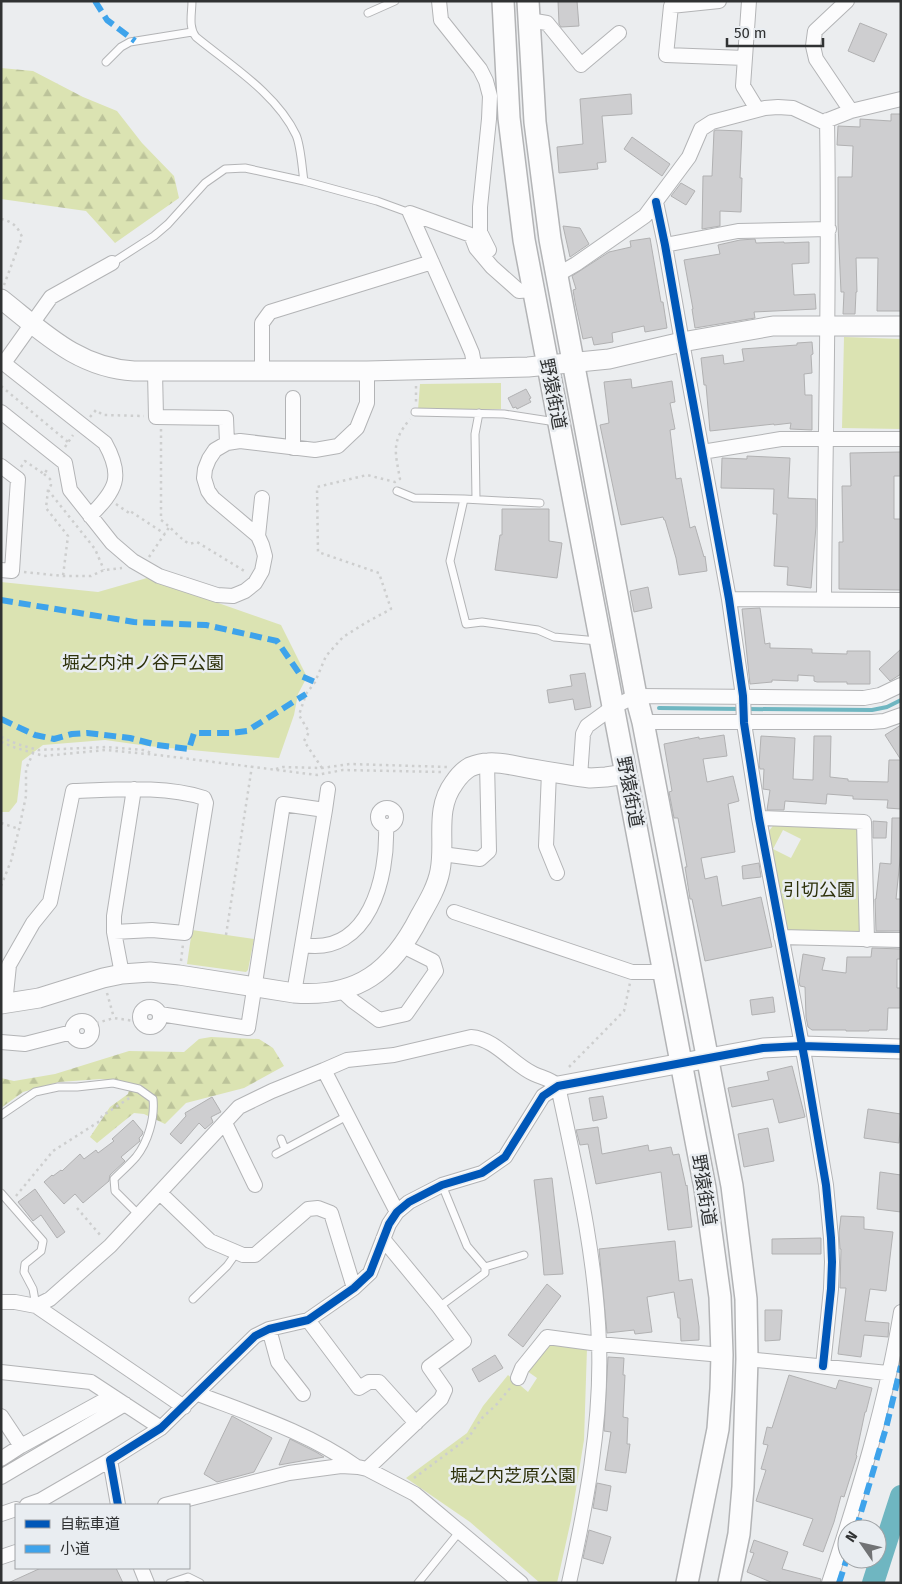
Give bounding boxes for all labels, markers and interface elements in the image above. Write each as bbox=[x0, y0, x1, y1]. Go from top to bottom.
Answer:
scale bar bbox=[727, 15, 823, 47]
text: 50 m bbox=[734, 24, 767, 42]
street label: 野猿街道 bbox=[535, 357, 571, 431]
park label: 堀之内沖ノ谷戸公園 bbox=[62, 652, 224, 674]
street label: 野猿街道 bbox=[612, 755, 648, 829]
park label: 引切公園 bbox=[783, 879, 855, 901]
street label: 野猿街道 bbox=[688, 1153, 720, 1227]
park label: 堀之内芝原公園 bbox=[450, 1465, 576, 1487]
legend bbox=[15, 1504, 190, 1569]
text: 自転車道 bbox=[60, 1515, 120, 1533]
north arrow bbox=[837, 1519, 887, 1569]
text: N bbox=[842, 1528, 861, 1546]
text: 小道 bbox=[60, 1540, 90, 1558]

